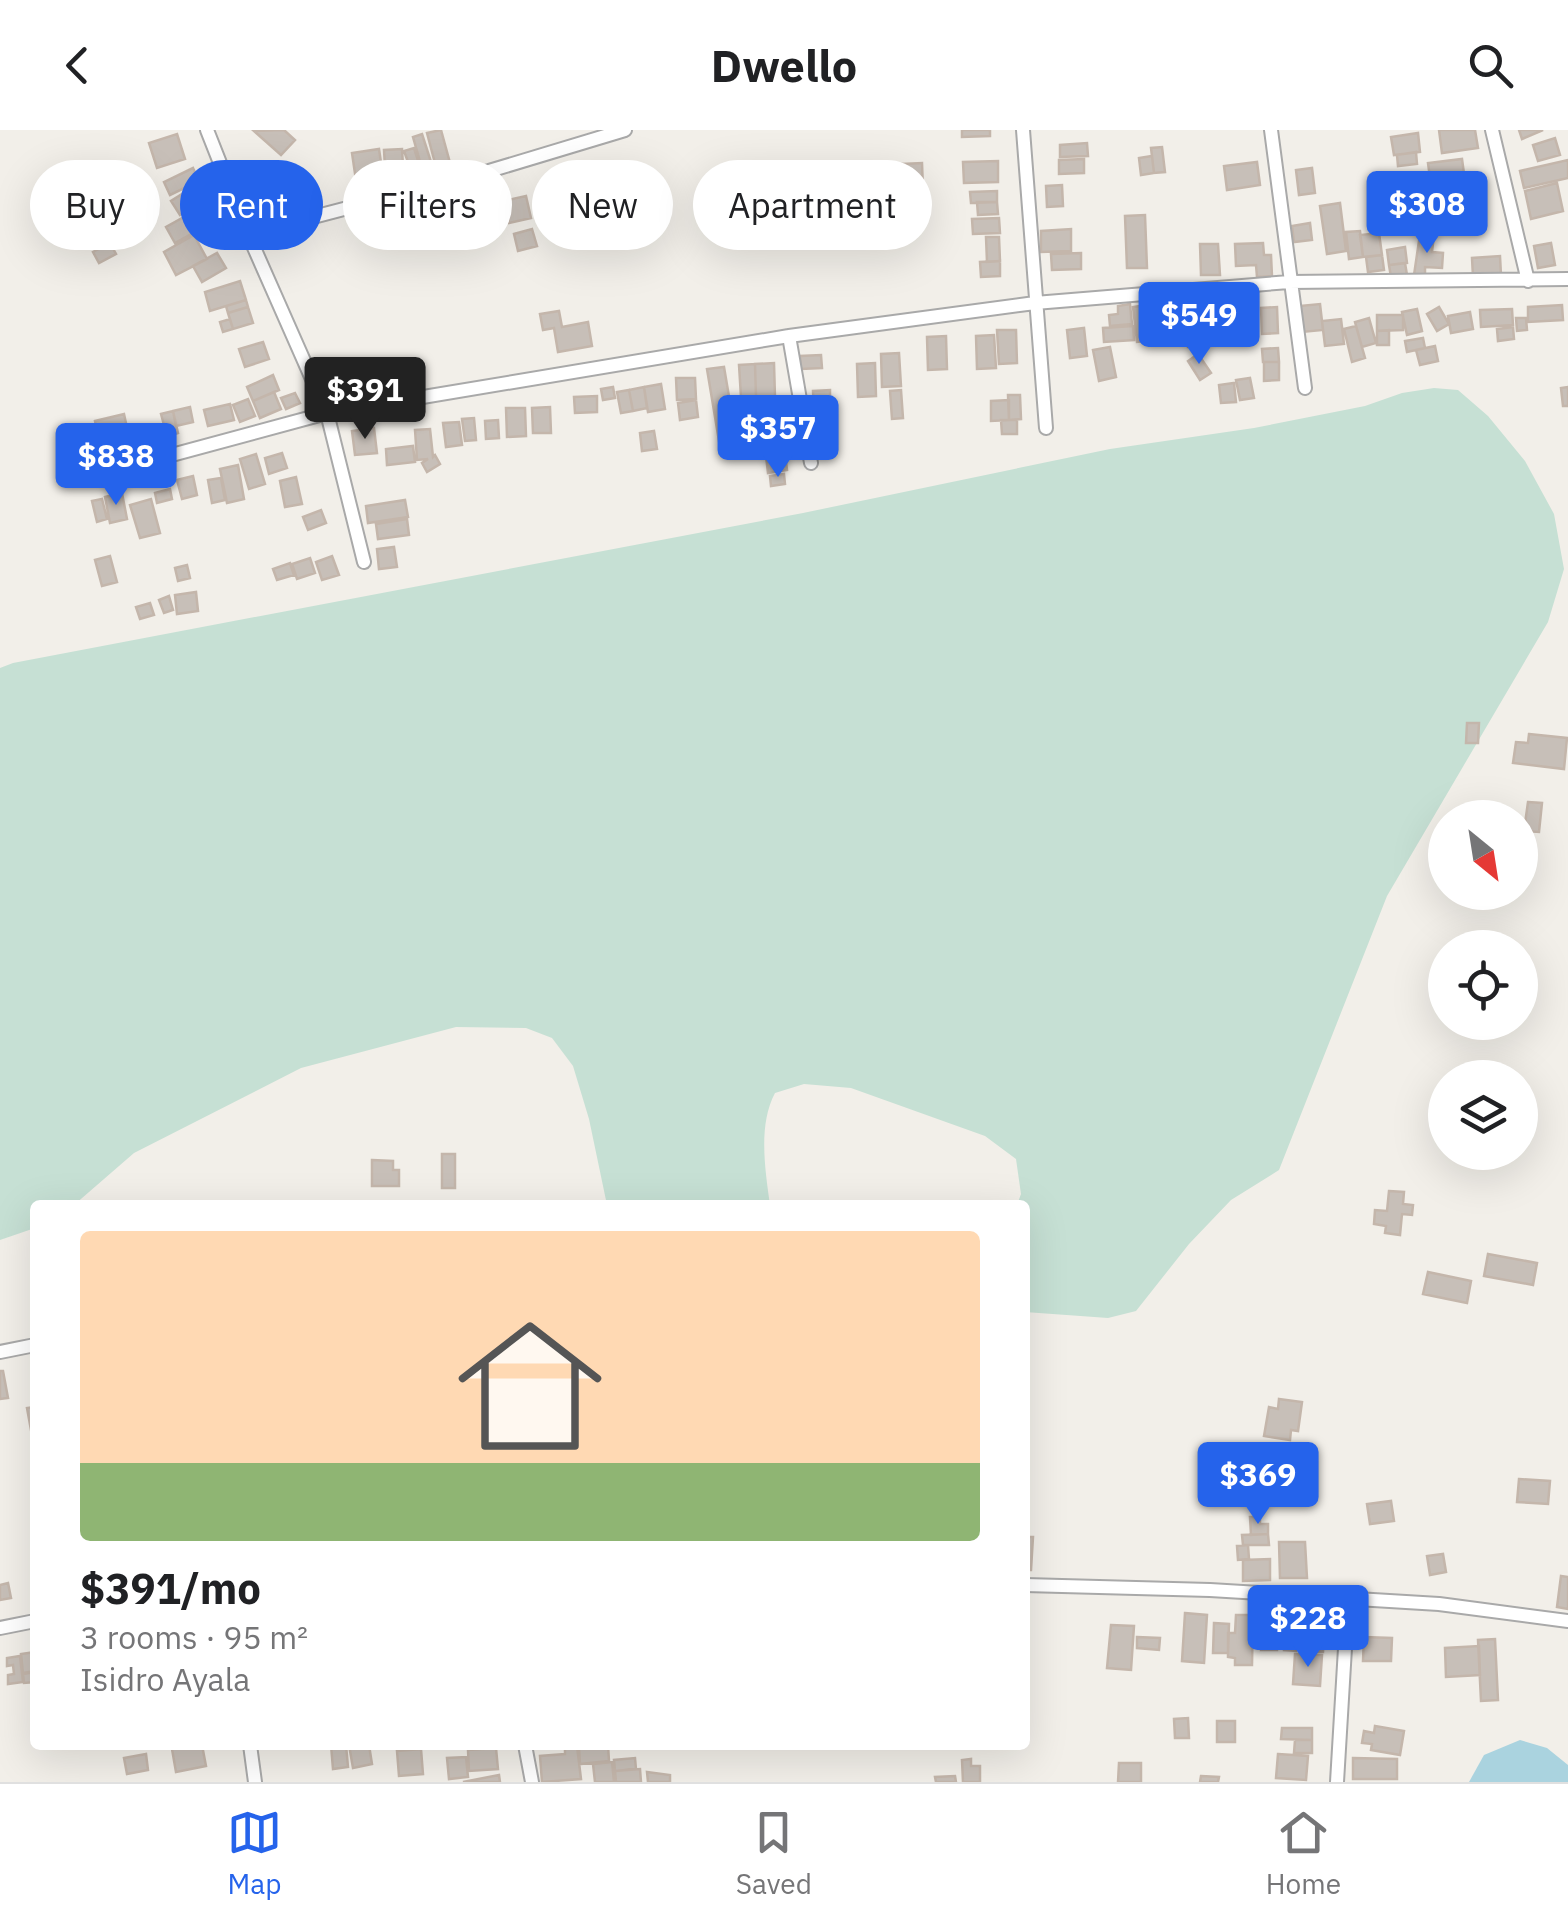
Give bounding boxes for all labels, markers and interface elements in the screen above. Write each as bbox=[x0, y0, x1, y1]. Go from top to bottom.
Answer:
text: Dwello bbox=[711, 36, 857, 94]
icon: back bbox=[50, 38, 105, 93]
icon: search bbox=[1463, 38, 1518, 93]
chip: Buy bbox=[30, 160, 160, 250]
chip: Rent bbox=[180, 160, 323, 250]
chip: Filters bbox=[343, 160, 512, 250]
chip: New bbox=[532, 160, 673, 250]
chip: Apartment bbox=[693, 160, 932, 250]
pin: $308 bbox=[1368, 171, 1486, 256]
text: $308 bbox=[1389, 182, 1465, 224]
pin: $549 bbox=[1140, 282, 1258, 367]
text: $549 bbox=[1161, 293, 1237, 335]
pin: $391 bbox=[306, 357, 424, 442]
text: $391 bbox=[327, 368, 403, 410]
pin: $357 bbox=[719, 395, 837, 480]
text: $357 bbox=[740, 406, 816, 448]
pin: $838 bbox=[57, 423, 175, 508]
text: $838 bbox=[78, 434, 154, 476]
north arrow bbox=[1428, 800, 1538, 910]
map controls bbox=[1428, 800, 1538, 1170]
button: locate bbox=[1428, 930, 1538, 1040]
button: layers bbox=[1428, 1060, 1538, 1170]
icon: home bbox=[440, 1296, 620, 1476]
pin: $369 bbox=[1199, 1442, 1317, 1527]
text: $369 bbox=[1220, 1453, 1296, 1495]
text: $391/mo bbox=[80, 1561, 261, 1616]
pin: $228 bbox=[1249, 1585, 1367, 1670]
text: $228 bbox=[1270, 1596, 1346, 1638]
text: 3 rooms · 95 m² bbox=[80, 1616, 308, 1658]
text: Isidro Ayala bbox=[80, 1658, 250, 1700]
tab: Map bbox=[227, 1805, 282, 1902]
tab: Saved bbox=[736, 1805, 812, 1902]
tab: Home bbox=[1266, 1805, 1341, 1902]

